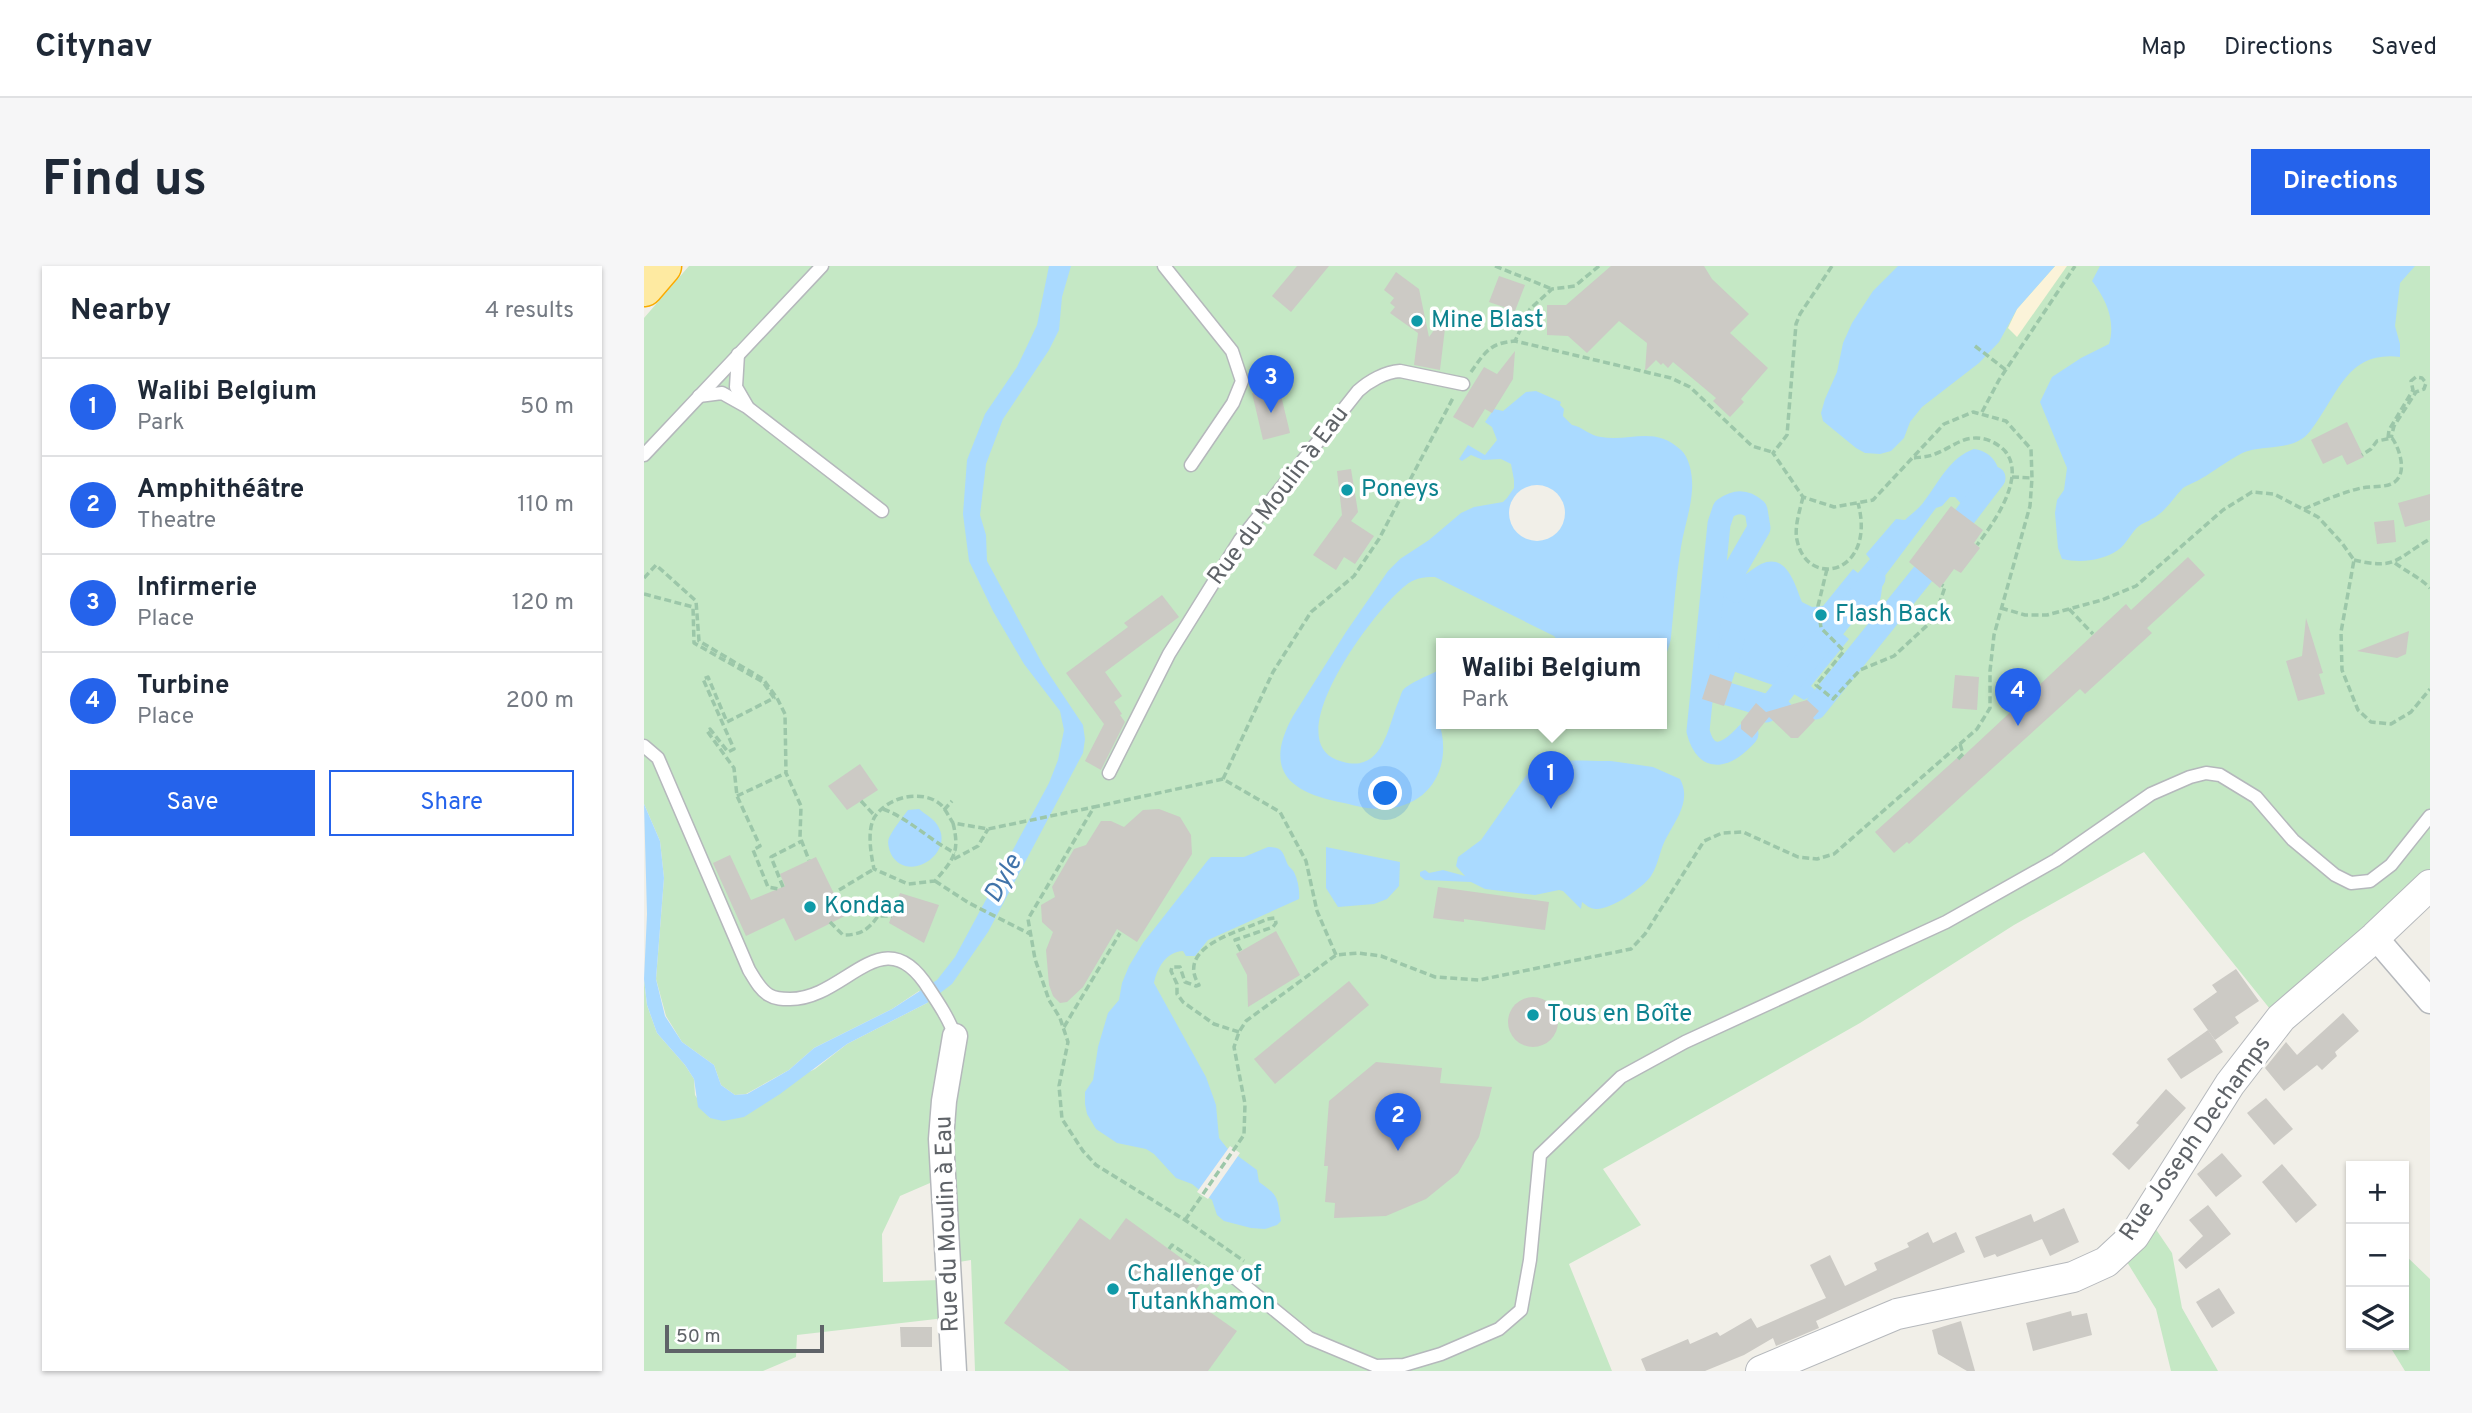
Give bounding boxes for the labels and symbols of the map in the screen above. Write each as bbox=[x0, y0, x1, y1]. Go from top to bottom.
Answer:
place label: Mine Blast bbox=[1431, 306, 1544, 336]
marker: Mine Blast bbox=[1409, 313, 1425, 329]
pin: 3 bbox=[1248, 355, 1294, 413]
street label: Rue du Moulin à Eau bbox=[1202, 400, 1356, 592]
place label: Poneys bbox=[1361, 475, 1439, 505]
marker: Poneys bbox=[1339, 482, 1355, 498]
place label: Flash Back bbox=[1835, 600, 1952, 630]
marker: Flash Back bbox=[1813, 607, 1829, 623]
pin: 4 bbox=[1995, 668, 2041, 726]
pin: 1 bbox=[1528, 751, 1574, 809]
your location bbox=[1368, 776, 1402, 810]
water label: Dyle bbox=[977, 849, 1031, 909]
place label: Kondaa bbox=[824, 892, 905, 922]
marker: Kondaa bbox=[802, 899, 818, 915]
place label: Tous en Boîte bbox=[1547, 1000, 1692, 1030]
marker: Tous en Boîte bbox=[1525, 1007, 1541, 1023]
street label: Rue Joseph Dechamps bbox=[2114, 1030, 2278, 1248]
pin: 2 bbox=[1375, 1093, 1421, 1151]
street label: Rue du Moulin à Eau bbox=[929, 1115, 967, 1333]
place label: Challenge of Tutankhamon bbox=[1127, 1260, 1276, 1318]
marker: Challenge of Tutankhamon bbox=[1105, 1281, 1121, 1297]
scale bar bbox=[665, 1322, 824, 1354]

